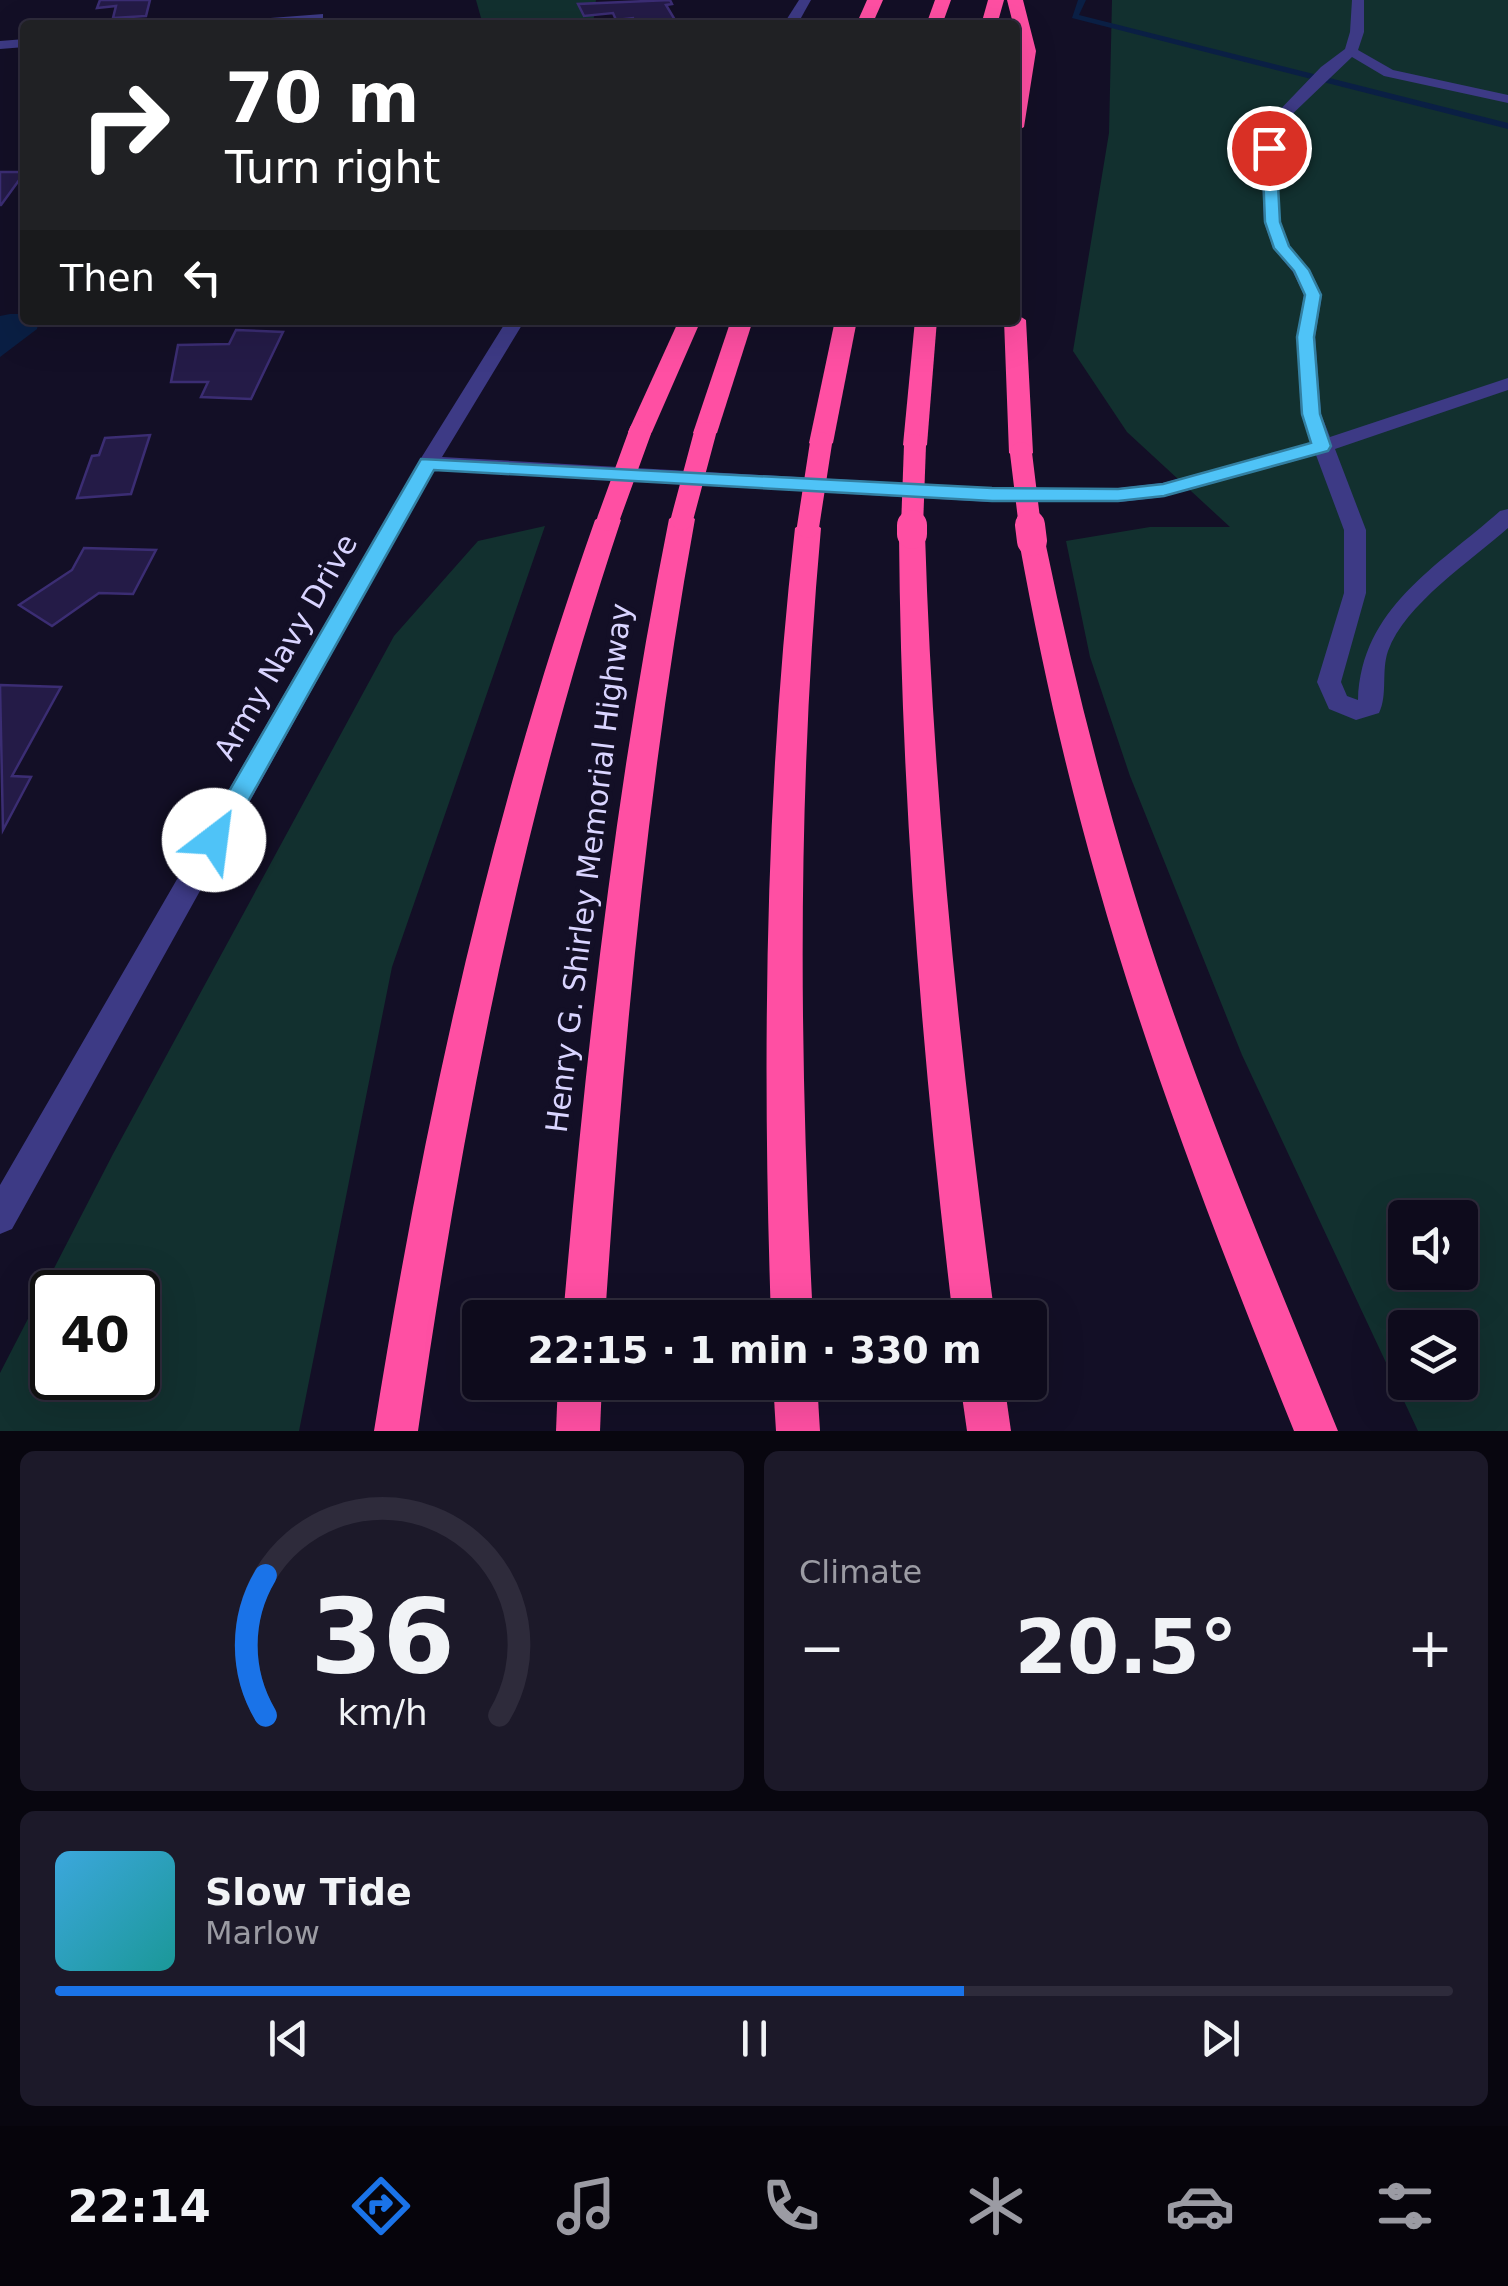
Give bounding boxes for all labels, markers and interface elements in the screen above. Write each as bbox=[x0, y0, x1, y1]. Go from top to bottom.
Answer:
text: 70 m bbox=[225, 57, 420, 139]
icon: right bbox=[60, 60, 190, 190]
pin bbox=[1227, 106, 1312, 191]
icon: arrive bbox=[1242, 121, 1297, 176]
text: Turn right bbox=[225, 141, 440, 194]
icon: left bbox=[175, 250, 230, 305]
text: Then bbox=[60, 256, 155, 300]
street label: Army Navy Drive bbox=[207, 528, 364, 766]
street label: Henry G. Shirley Memorial Highway bbox=[539, 601, 638, 1135]
position arrow bbox=[162, 788, 266, 892]
map controls bbox=[1388, 1200, 1478, 1400]
button: sound bbox=[1388, 1200, 1478, 1290]
speed limit sign: 40 bbox=[30, 1270, 160, 1400]
button: layers bbox=[1388, 1310, 1478, 1400]
text: 22:15 · 1 min · 330 m bbox=[527, 1328, 982, 1372]
text: Climate bbox=[799, 1553, 922, 1591]
text: 36 bbox=[310, 1576, 454, 1698]
text: 20.5° bbox=[1015, 1603, 1237, 1691]
text: − bbox=[799, 1616, 845, 1680]
text: + bbox=[1407, 1616, 1453, 1680]
text: km/h bbox=[337, 1692, 427, 1733]
text: Slow Tide bbox=[205, 1870, 412, 1914]
text: Marlow bbox=[205, 1914, 320, 1952]
icon: previous bbox=[261, 2011, 316, 2066]
icon: pause bbox=[727, 2011, 782, 2066]
icon: next bbox=[1193, 2011, 1248, 2066]
icon: directions bbox=[346, 2171, 416, 2241]
icon: music bbox=[551, 2171, 621, 2241]
icon: phone bbox=[756, 2171, 826, 2241]
icon: climate bbox=[961, 2171, 1031, 2241]
icon: car bbox=[1165, 2171, 1235, 2241]
icon: filters bbox=[1370, 2171, 1440, 2241]
text: 22:14 bbox=[67, 2180, 211, 2233]

